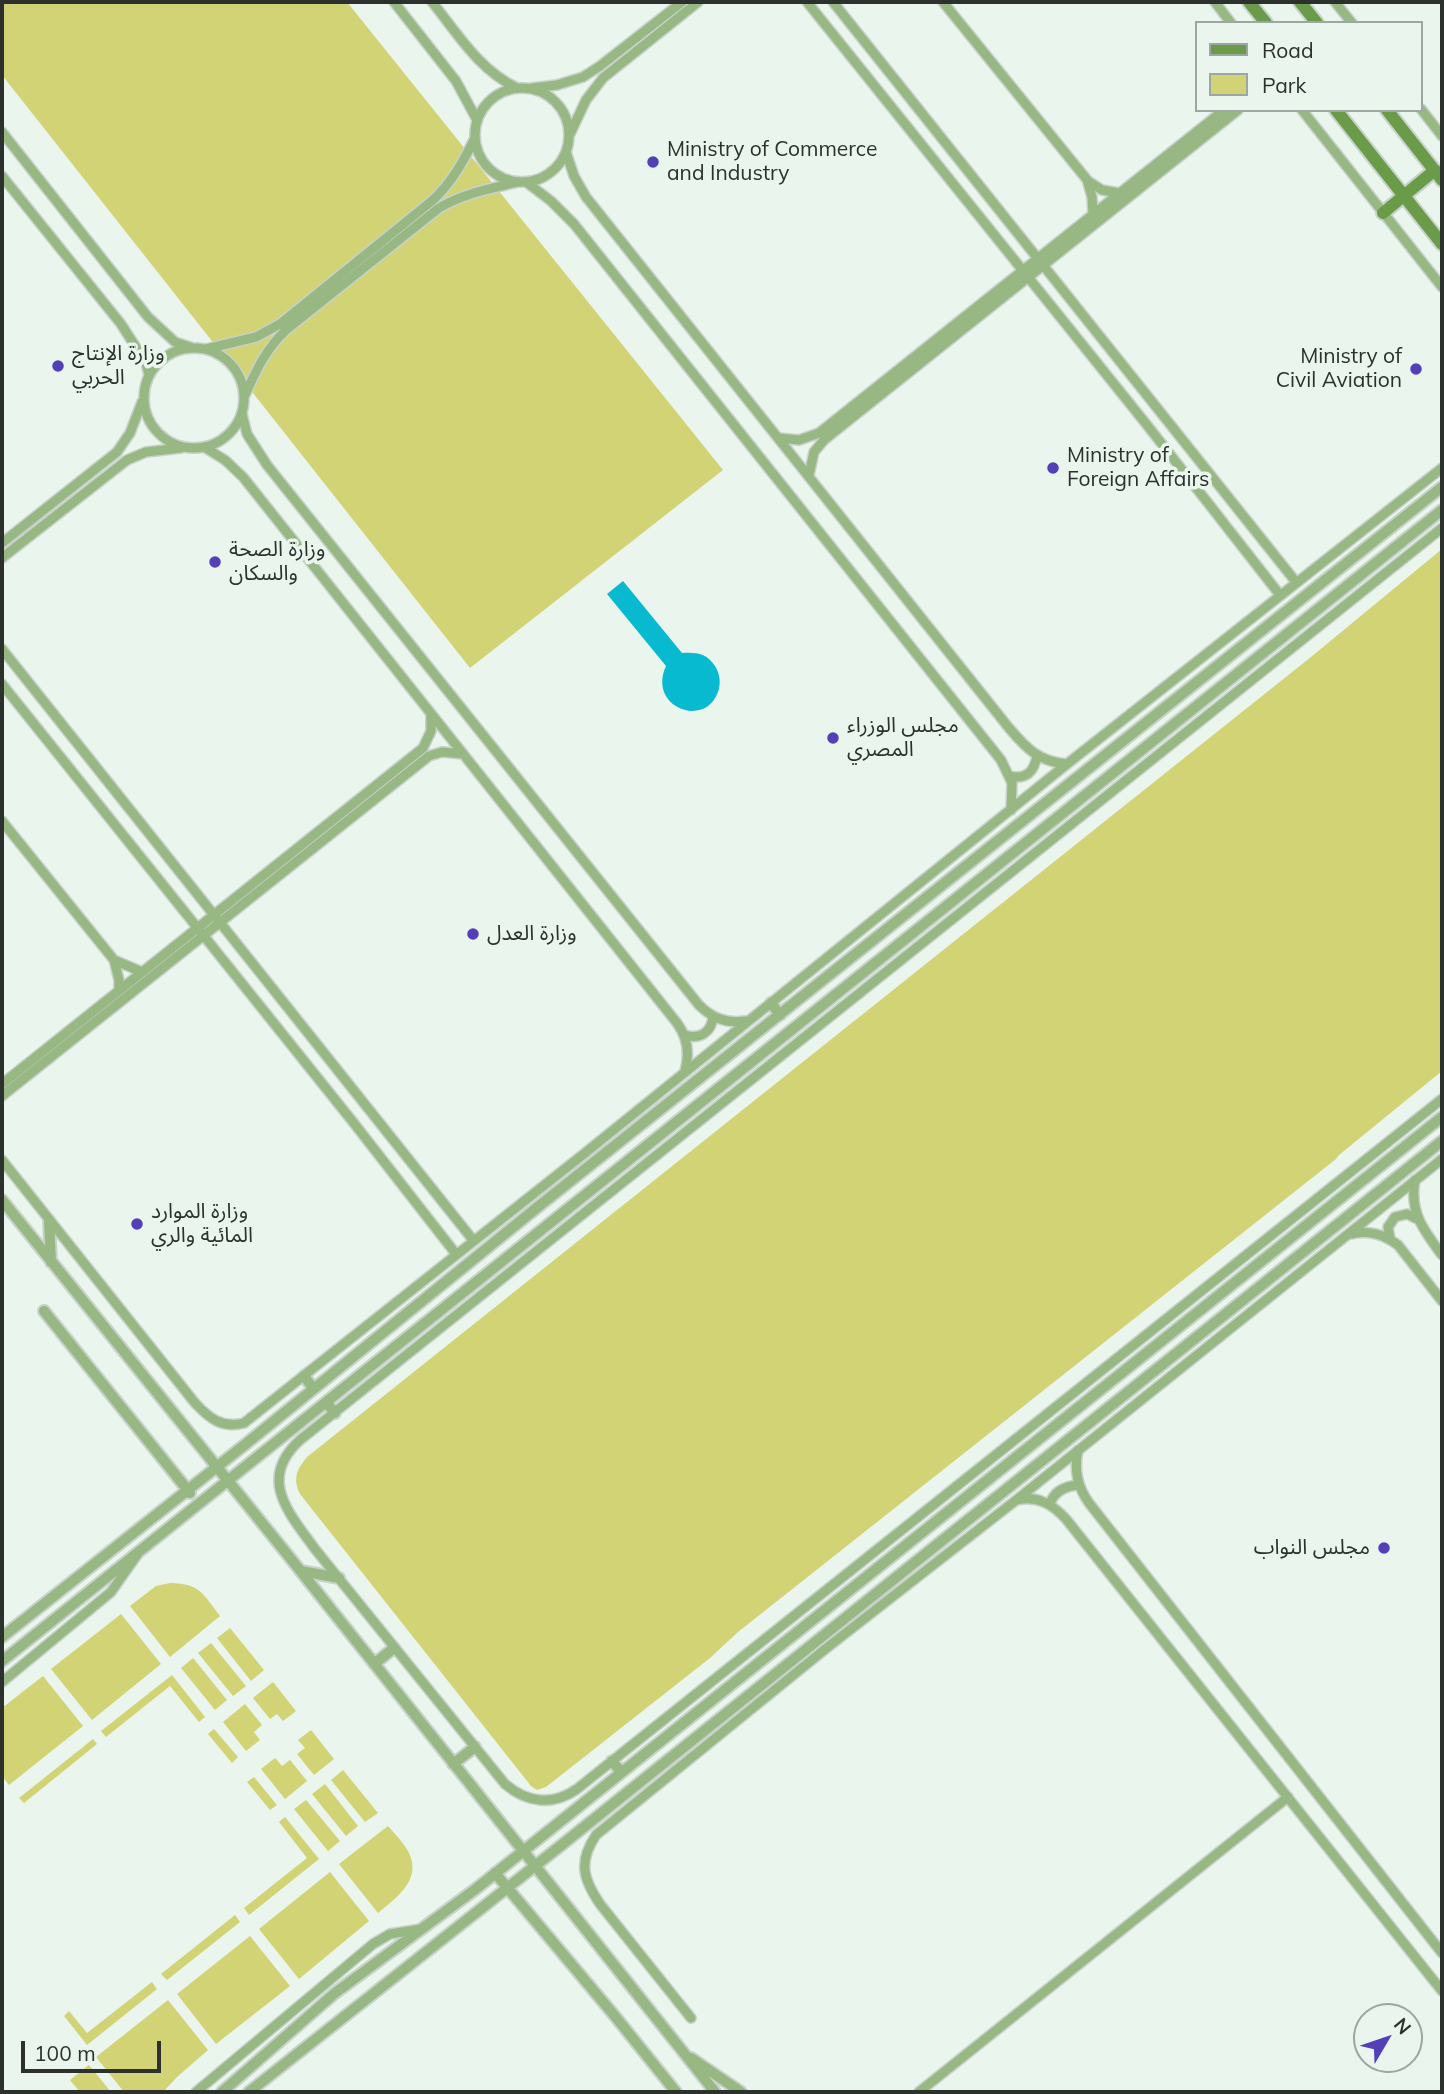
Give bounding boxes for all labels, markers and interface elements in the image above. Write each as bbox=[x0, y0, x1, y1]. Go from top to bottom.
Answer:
legend bbox=[1196, 21, 1423, 112]
text: Road bbox=[1262, 37, 1313, 63]
text: Park bbox=[1262, 72, 1306, 98]
place label: Ministry of Commerce and Industry bbox=[667, 137, 877, 187]
marker: Ministry of Commerce and Industry bbox=[645, 154, 661, 170]
place label: وزارة الإنتاج الحربي bbox=[72, 341, 165, 391]
place label: Ministry of Civil Aviation bbox=[1276, 344, 1402, 394]
marker: وزارة الإنتاج الحربي bbox=[50, 358, 66, 374]
marker: Ministry of Civil Aviation bbox=[1408, 361, 1424, 377]
place label: Ministry of Foreign Affairs bbox=[1067, 443, 1209, 493]
marker: Ministry of Foreign Affairs bbox=[1045, 460, 1061, 476]
place label: وزارة الصحة والسكان bbox=[229, 537, 325, 587]
marker: وزارة الصحة والسكان bbox=[207, 554, 223, 570]
place label: مجلس الوزراء المصري bbox=[847, 713, 959, 763]
marker: مجلس الوزراء المصري bbox=[825, 730, 841, 746]
place label: وزارة العدل bbox=[487, 921, 577, 947]
marker: وزارة العدل bbox=[465, 926, 481, 942]
place label: وزارة الموارد المائية والري bbox=[151, 1199, 253, 1249]
marker: وزارة الموارد المائية والري bbox=[129, 1216, 145, 1232]
place label: مجلس النواب bbox=[1254, 1535, 1370, 1561]
marker: مجلس النواب bbox=[1376, 1540, 1392, 1556]
north arrow bbox=[1353, 2003, 1423, 2073]
text: N bbox=[1389, 2013, 1417, 2039]
scale bar bbox=[24, 2028, 164, 2072]
text: 100 m bbox=[34, 2040, 96, 2066]

